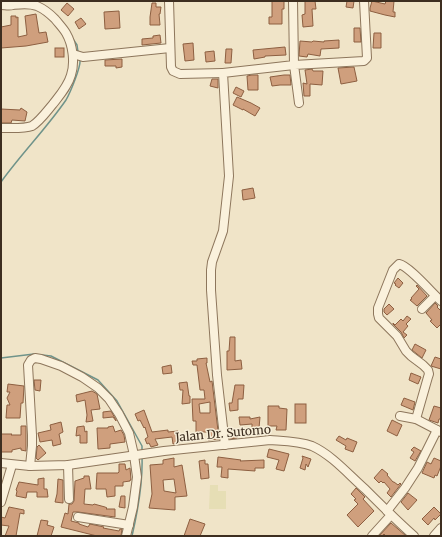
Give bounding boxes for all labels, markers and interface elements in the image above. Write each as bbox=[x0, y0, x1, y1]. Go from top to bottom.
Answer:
street label: Jalan Dr. Sutomo bbox=[174, 421, 271, 445]

